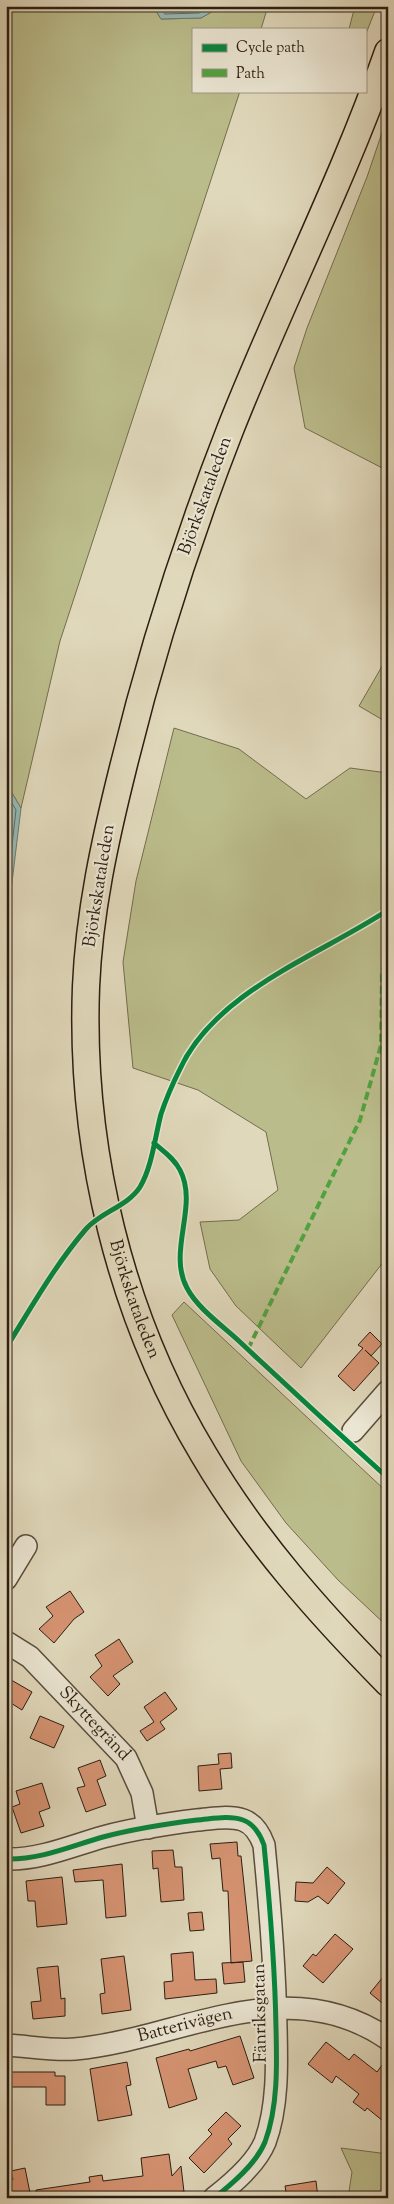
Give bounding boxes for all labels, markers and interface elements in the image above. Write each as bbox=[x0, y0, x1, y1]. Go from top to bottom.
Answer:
legend bbox=[192, 28, 366, 92]
text: Cycle path bbox=[236, 38, 305, 59]
text: Path bbox=[236, 64, 265, 85]
street label: Björkskataleden bbox=[173, 433, 240, 559]
street label: Björkskataleden bbox=[77, 822, 123, 949]
street label: Björkskataleden bbox=[101, 1237, 166, 1363]
street label: Skyttegränd bbox=[52, 1681, 136, 1767]
street label: Fänriksgatan bbox=[247, 1963, 275, 2063]
street label: Batterivägen bbox=[135, 2001, 235, 2050]

